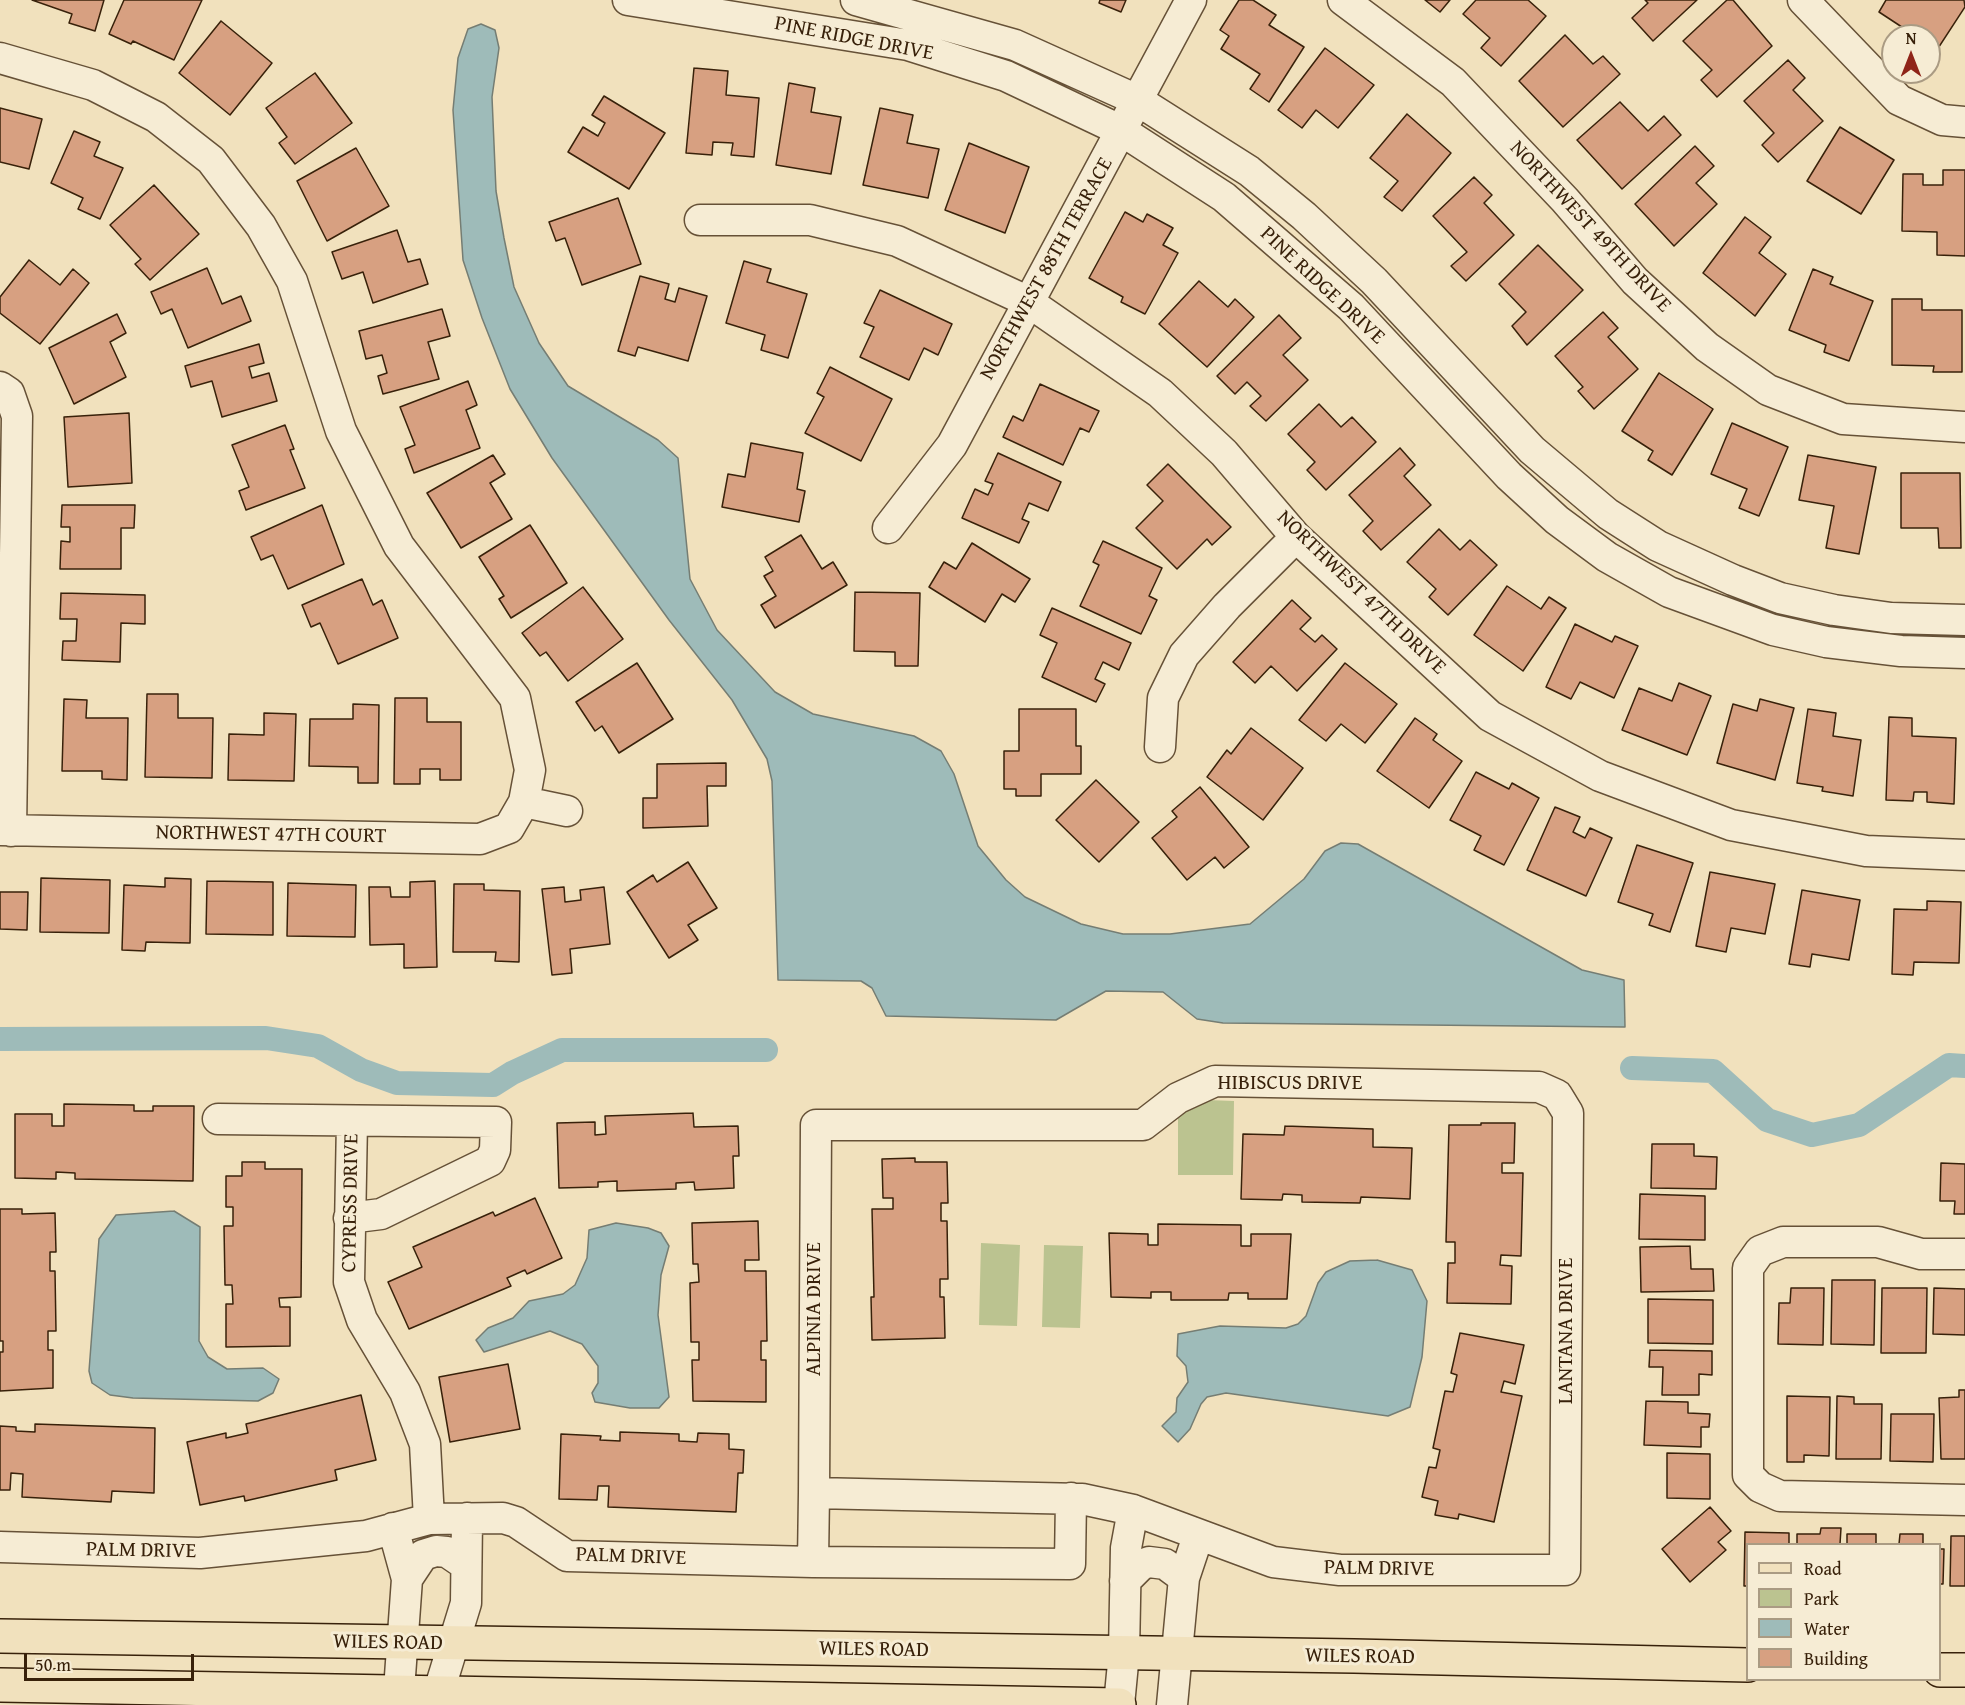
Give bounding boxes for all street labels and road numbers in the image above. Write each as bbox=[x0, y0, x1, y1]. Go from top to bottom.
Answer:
street label: PINE RIDGE DRIVE bbox=[772, 11, 936, 67]
street label: NORTHWEST 49TH DRIVE bbox=[1504, 136, 1676, 318]
street label: NORTHWEST 88TH TERRACE bbox=[975, 153, 1119, 385]
street label: PINE RIDGE DRIVE bbox=[1254, 222, 1390, 350]
street label: NORTHWEST 47TH DRIVE bbox=[1271, 506, 1451, 680]
street label: NORTHWEST 47TH COURT bbox=[155, 820, 387, 850]
street label: HIBISCUS DRIVE bbox=[1218, 1071, 1362, 1097]
street label: CYPRESS DRIVE bbox=[337, 1133, 365, 1273]
street label: ALPINIA DRIVE bbox=[802, 1242, 828, 1376]
street label: LANTANA DRIVE bbox=[1554, 1258, 1580, 1404]
street label: PALM DRIVE bbox=[86, 1537, 196, 1565]
street label: PALM DRIVE bbox=[575, 1542, 687, 1572]
street label: PALM DRIVE bbox=[1324, 1555, 1434, 1583]
street label: WILES ROAD bbox=[333, 1629, 443, 1657]
street label: WILES ROAD bbox=[819, 1636, 929, 1664]
street label: WILES ROAD bbox=[1305, 1643, 1415, 1671]

